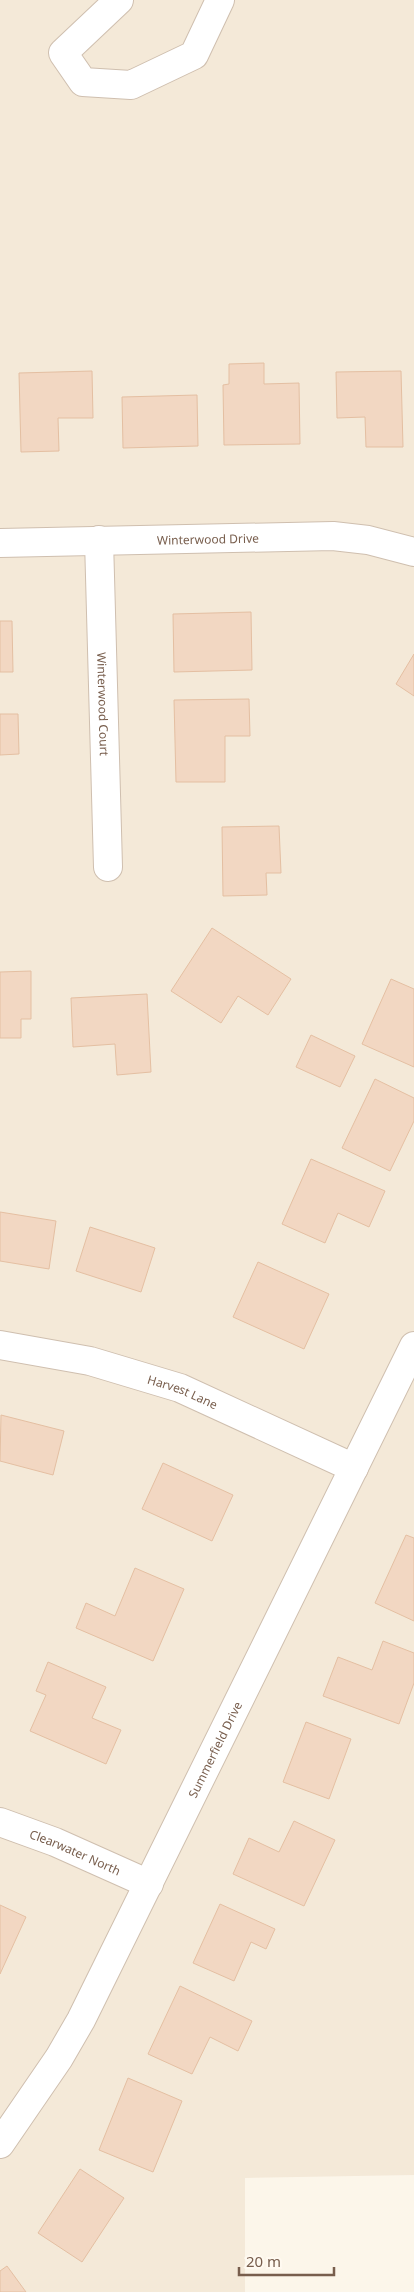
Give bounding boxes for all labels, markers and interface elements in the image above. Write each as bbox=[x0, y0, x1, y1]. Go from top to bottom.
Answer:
street label: Winterwood Drive bbox=[157, 529, 259, 548]
street label: Winterwood Court bbox=[94, 652, 113, 757]
street label: Harvest Lane bbox=[146, 1370, 221, 1413]
street label: Summerfield Drive bbox=[184, 1698, 246, 1801]
street label: Clearwater North bbox=[27, 1825, 124, 1879]
scale bar bbox=[239, 2244, 334, 2276]
text: 20 m bbox=[246, 2251, 281, 2271]

